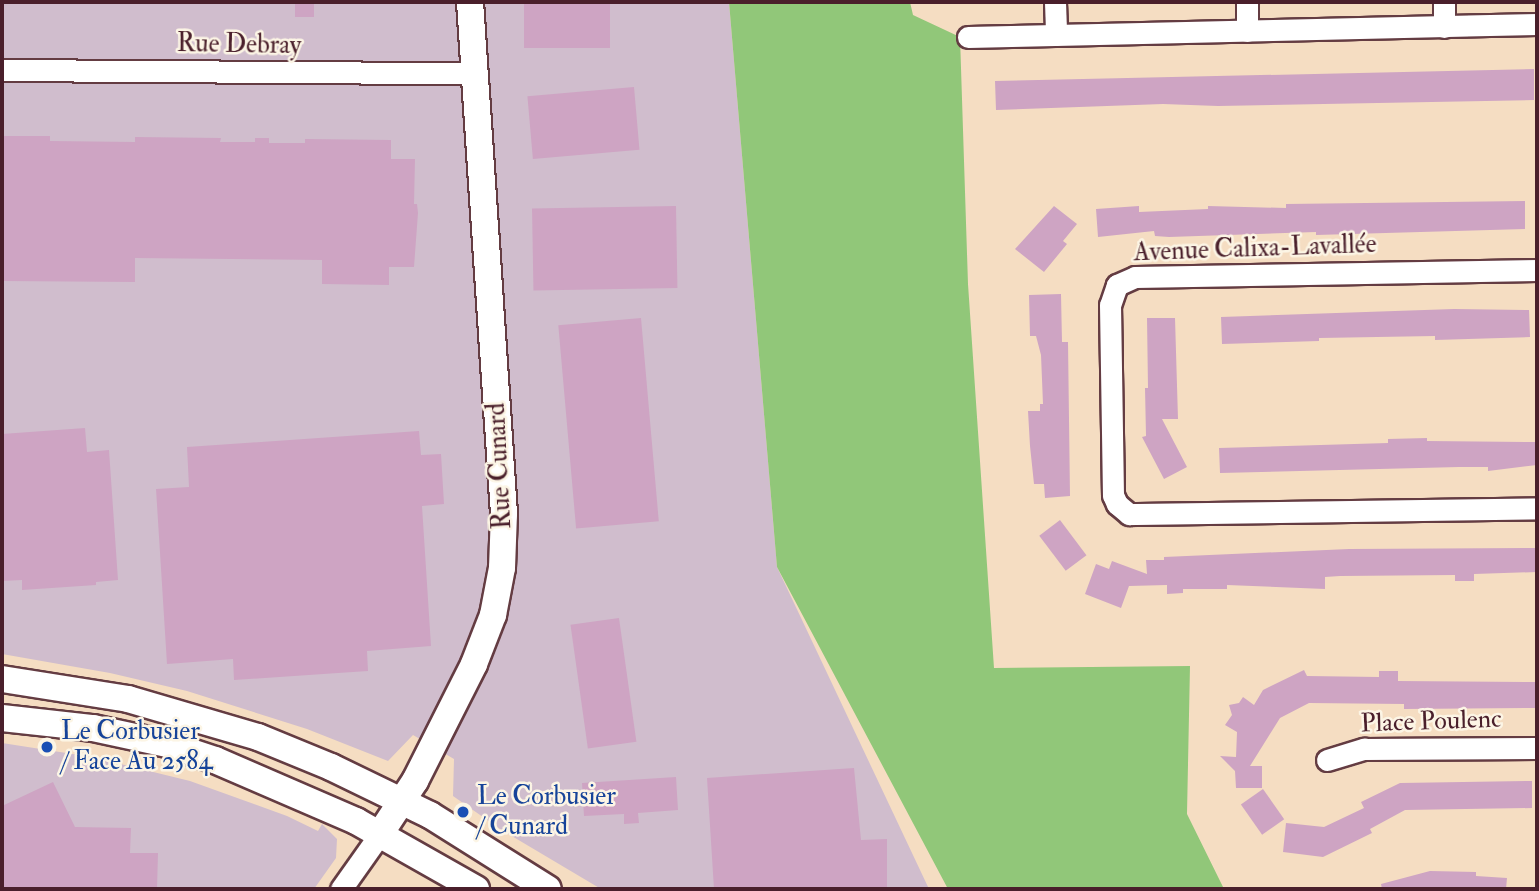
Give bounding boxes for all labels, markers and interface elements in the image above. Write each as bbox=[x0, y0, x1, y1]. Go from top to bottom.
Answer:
street label: Rue Debray bbox=[177, 28, 301, 62]
street label: Avenue Calixa-Lavallée bbox=[1133, 229, 1377, 269]
street label: Rue Cunard bbox=[481, 402, 519, 530]
street label: Place Poulenc bbox=[1360, 704, 1502, 740]
place label: Le Corbusier / Face Au 2584 bbox=[61, 716, 212, 778]
marker: Le Corbusier / Face Au 2584 bbox=[39, 739, 55, 755]
place label: Le Corbusier / Cunard bbox=[477, 781, 616, 842]
marker: Le Corbusier / Cunard bbox=[455, 804, 471, 820]

